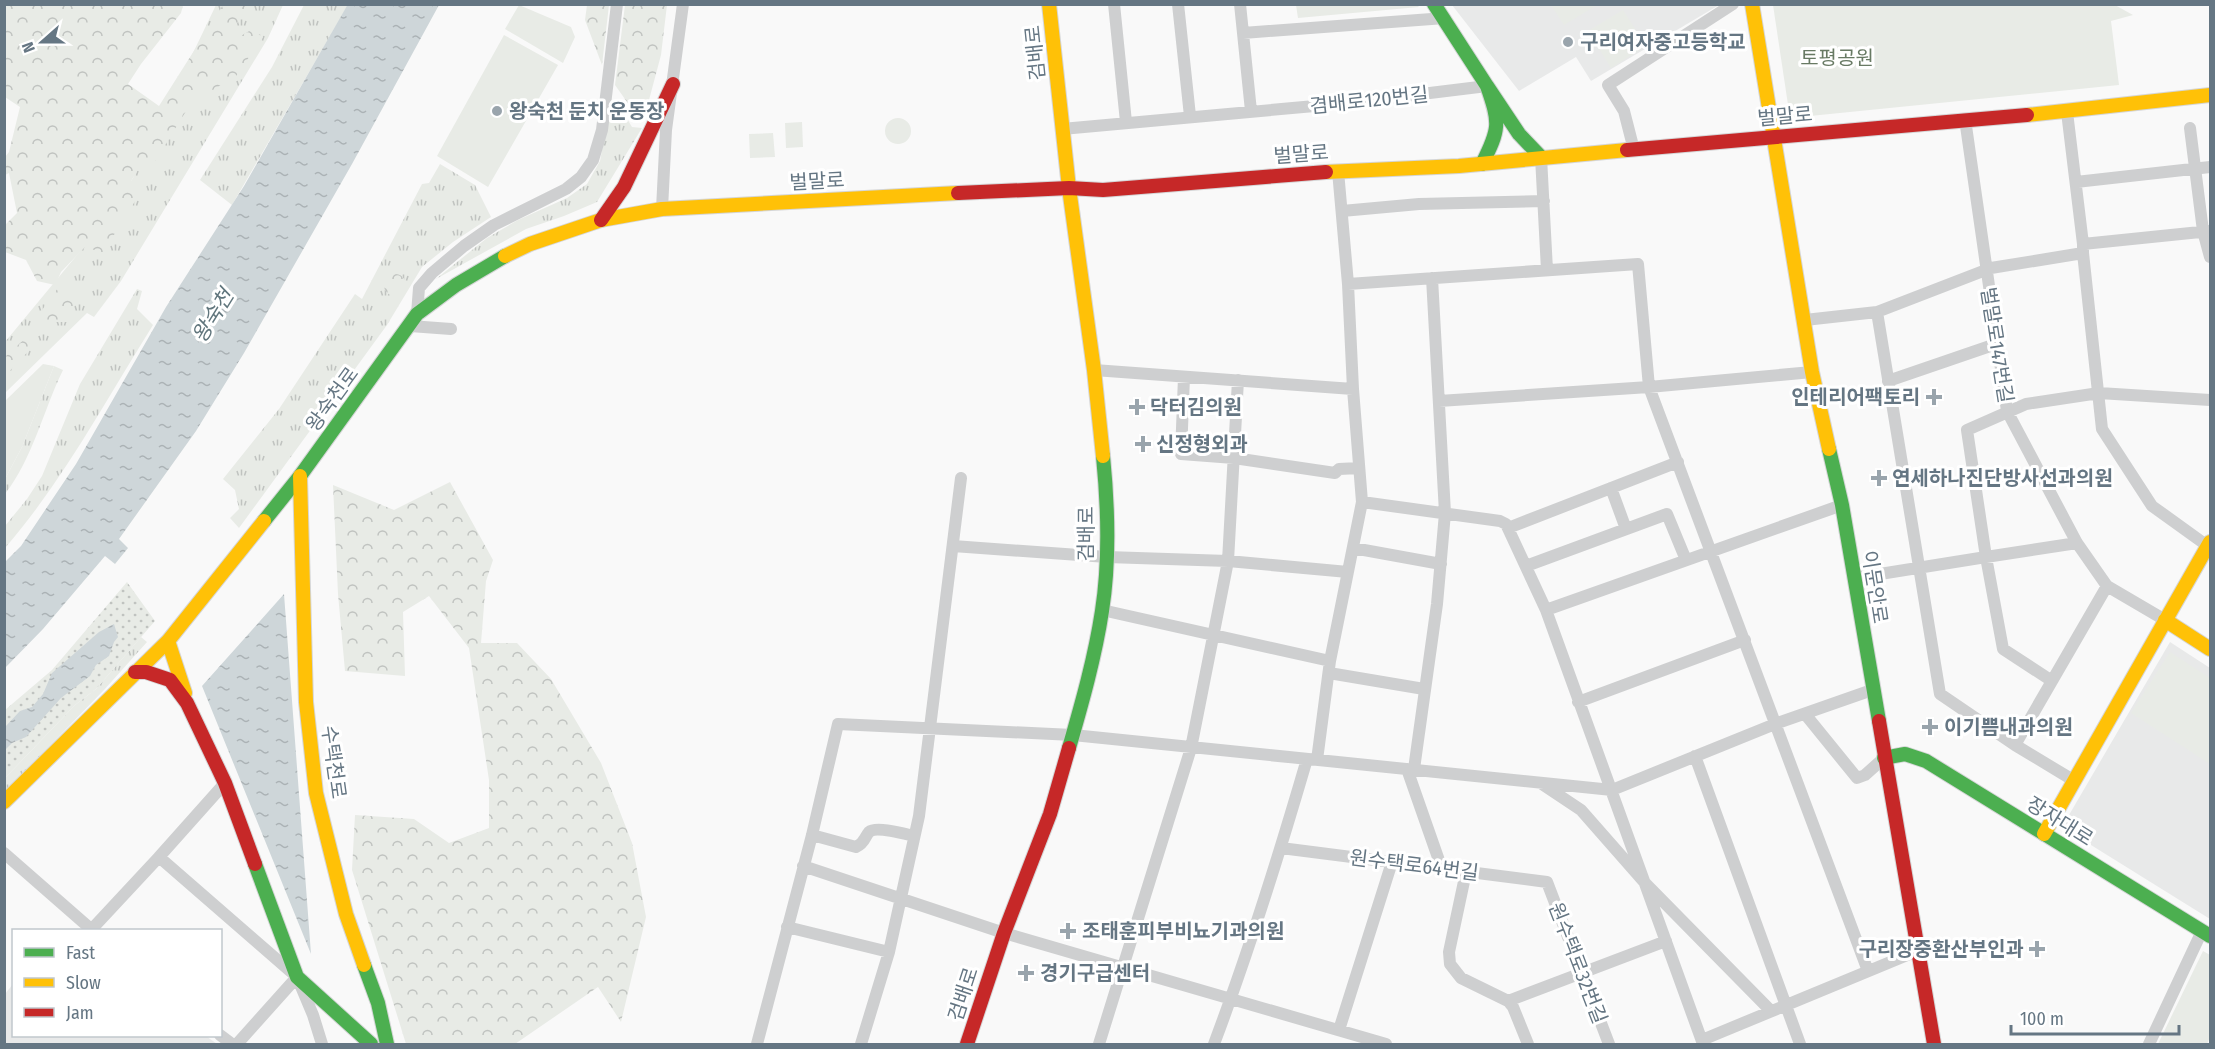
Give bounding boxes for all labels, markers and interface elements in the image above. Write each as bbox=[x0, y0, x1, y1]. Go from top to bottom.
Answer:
north arrow bbox=[12, 12, 72, 72]
street label: 검배로 bbox=[1020, 24, 1050, 82]
place label: 구리여자중고등학교 bbox=[1580, 30, 1746, 54]
marker: 구리여자중고등학교 bbox=[1561, 35, 1575, 49]
text: N bbox=[18, 39, 39, 55]
park label: 토평공원 bbox=[1800, 46, 1874, 70]
street label: 겸배로120번길 bbox=[1309, 82, 1429, 118]
place label: 왕숙천 둔치 운동장 bbox=[509, 99, 665, 123]
street label: 벌말로 bbox=[1756, 102, 1814, 130]
marker: 왕숙천 둔치 운동장 bbox=[490, 104, 504, 118]
street label: 벌말로 bbox=[1273, 140, 1329, 168]
street label: 벌말로 bbox=[789, 168, 845, 194]
water label: 왕숙천 bbox=[187, 282, 241, 347]
street label: 벌말로147번길 bbox=[1976, 285, 2018, 405]
street label: 왕숙천로 bbox=[301, 362, 363, 436]
place label: 인테리어팩토리 bbox=[1791, 385, 1920, 409]
marker: 인테리어팩토리 bbox=[1925, 388, 1943, 406]
place label: 닥터김의원 bbox=[1150, 395, 1242, 419]
marker: 닥터김의원 bbox=[1128, 398, 1146, 416]
place label: 신정형외과 bbox=[1156, 432, 1248, 456]
marker: 신정형외과 bbox=[1134, 435, 1152, 453]
place label: 연세하나진단방사선과의원 bbox=[1892, 466, 2113, 490]
marker: 연세하나진단방사선과의원 bbox=[1870, 469, 1888, 487]
street label: 검배로 bbox=[1074, 506, 1098, 562]
street label: 이문안로 bbox=[1857, 549, 1893, 625]
place label: 이기쁨내과의원 bbox=[1944, 715, 2073, 739]
marker: 이기쁨내과의원 bbox=[1921, 718, 1939, 736]
street label: 수택천로 bbox=[317, 724, 351, 800]
street label: 장자대로 bbox=[2022, 791, 2098, 851]
street label: 원수택로64번길 bbox=[1348, 845, 1480, 885]
street label: 원수택로32번길 bbox=[1544, 899, 1612, 1027]
place label: 조태훈피부비뇨기과의원 bbox=[1082, 919, 1284, 943]
marker: 조태훈피부비뇨기과의원 bbox=[1059, 922, 1077, 940]
legend bbox=[12, 929, 222, 1037]
place label: 구리장중환산부인과 bbox=[1858, 937, 2024, 961]
marker: 구리장중환산부인과 bbox=[2028, 940, 2046, 958]
text: Fast bbox=[66, 942, 95, 964]
place label: 경기구급센터 bbox=[1040, 961, 1150, 985]
street label: 검배로 bbox=[943, 964, 983, 1024]
marker: 경기구급센터 bbox=[1017, 964, 1035, 982]
text: Slow bbox=[66, 972, 101, 994]
scale bar bbox=[2011, 998, 2179, 1036]
text: Jam bbox=[66, 1002, 94, 1024]
text: 100 m bbox=[2020, 1008, 2064, 1030]

